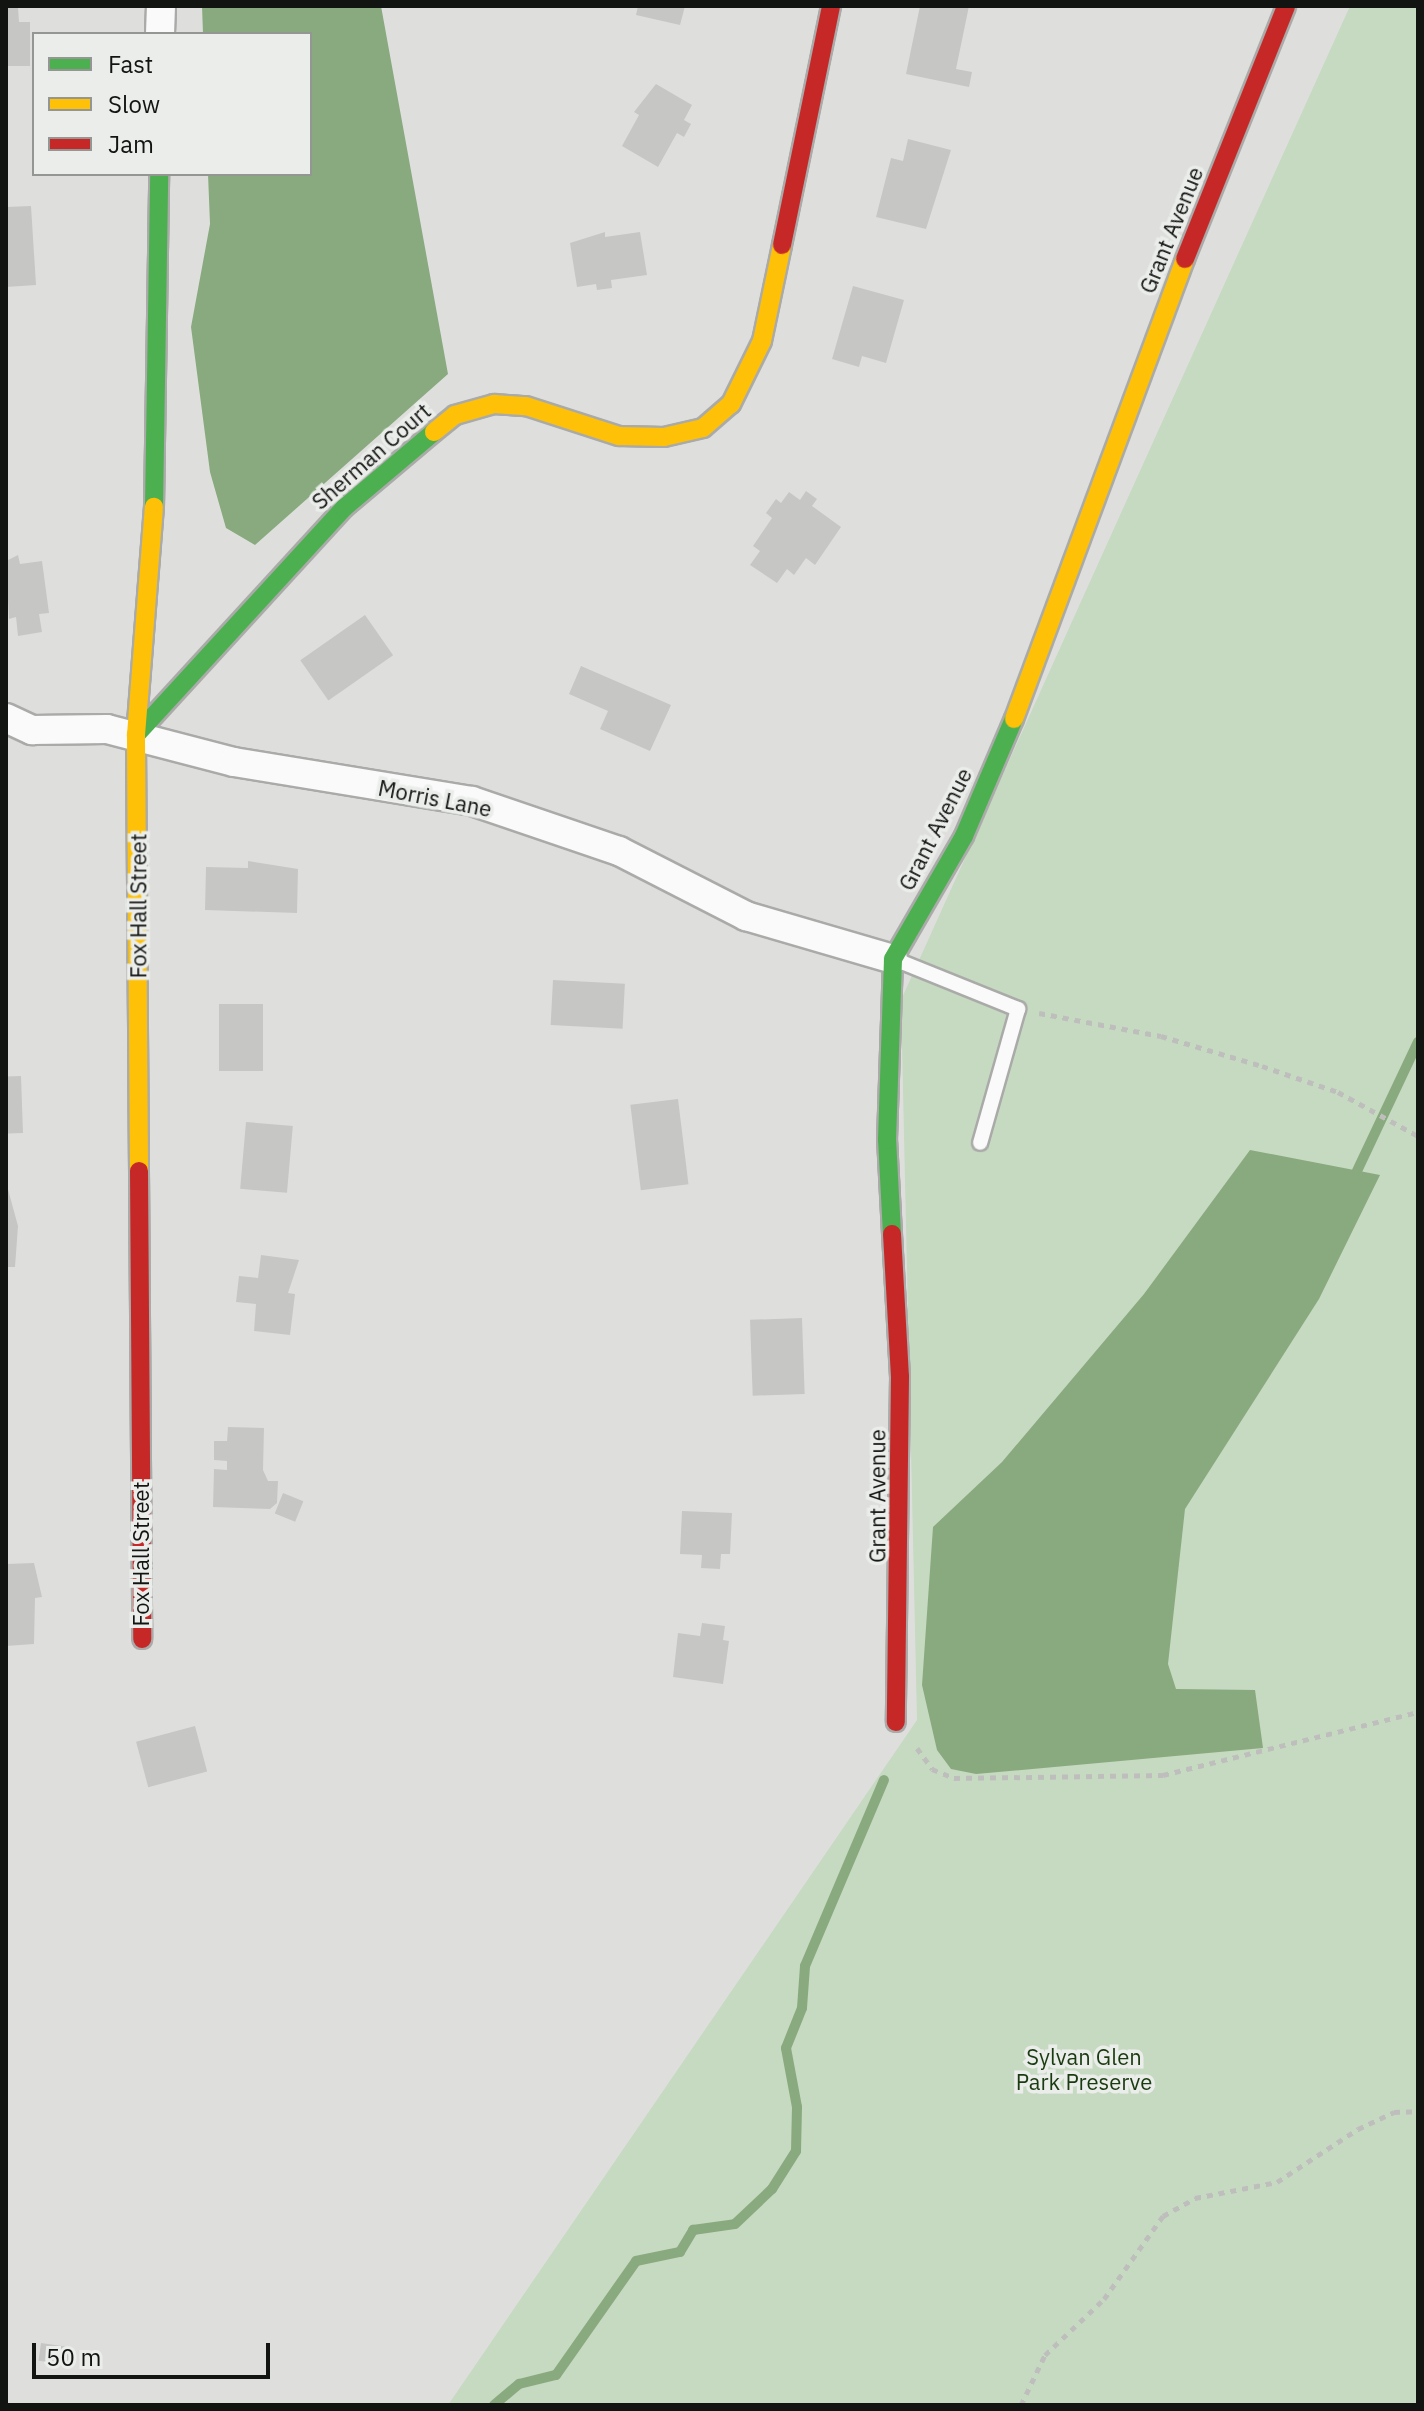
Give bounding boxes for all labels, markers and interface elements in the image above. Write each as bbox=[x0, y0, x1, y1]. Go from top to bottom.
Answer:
legend bbox=[32, 32, 312, 176]
text: Fast bbox=[108, 48, 153, 80]
text: Slow bbox=[108, 88, 160, 120]
text: Jam bbox=[108, 128, 154, 160]
street label: Grant Avenue bbox=[1134, 163, 1208, 297]
street label: Sherman Court bbox=[306, 397, 436, 515]
street label: Grant Avenue bbox=[893, 763, 977, 895]
street label: Morris Lane bbox=[376, 774, 494, 822]
street label: Fox Hall Street bbox=[125, 834, 151, 978]
street label: Grant Avenue bbox=[864, 1429, 890, 1563]
street label: Fox Hall Street bbox=[128, 1482, 154, 1626]
park label: Sylvan Glen Park Preserve bbox=[1016, 2043, 1152, 2094]
scale bar bbox=[36, 2327, 274, 2377]
text: 50 m bbox=[46, 2341, 101, 2373]

